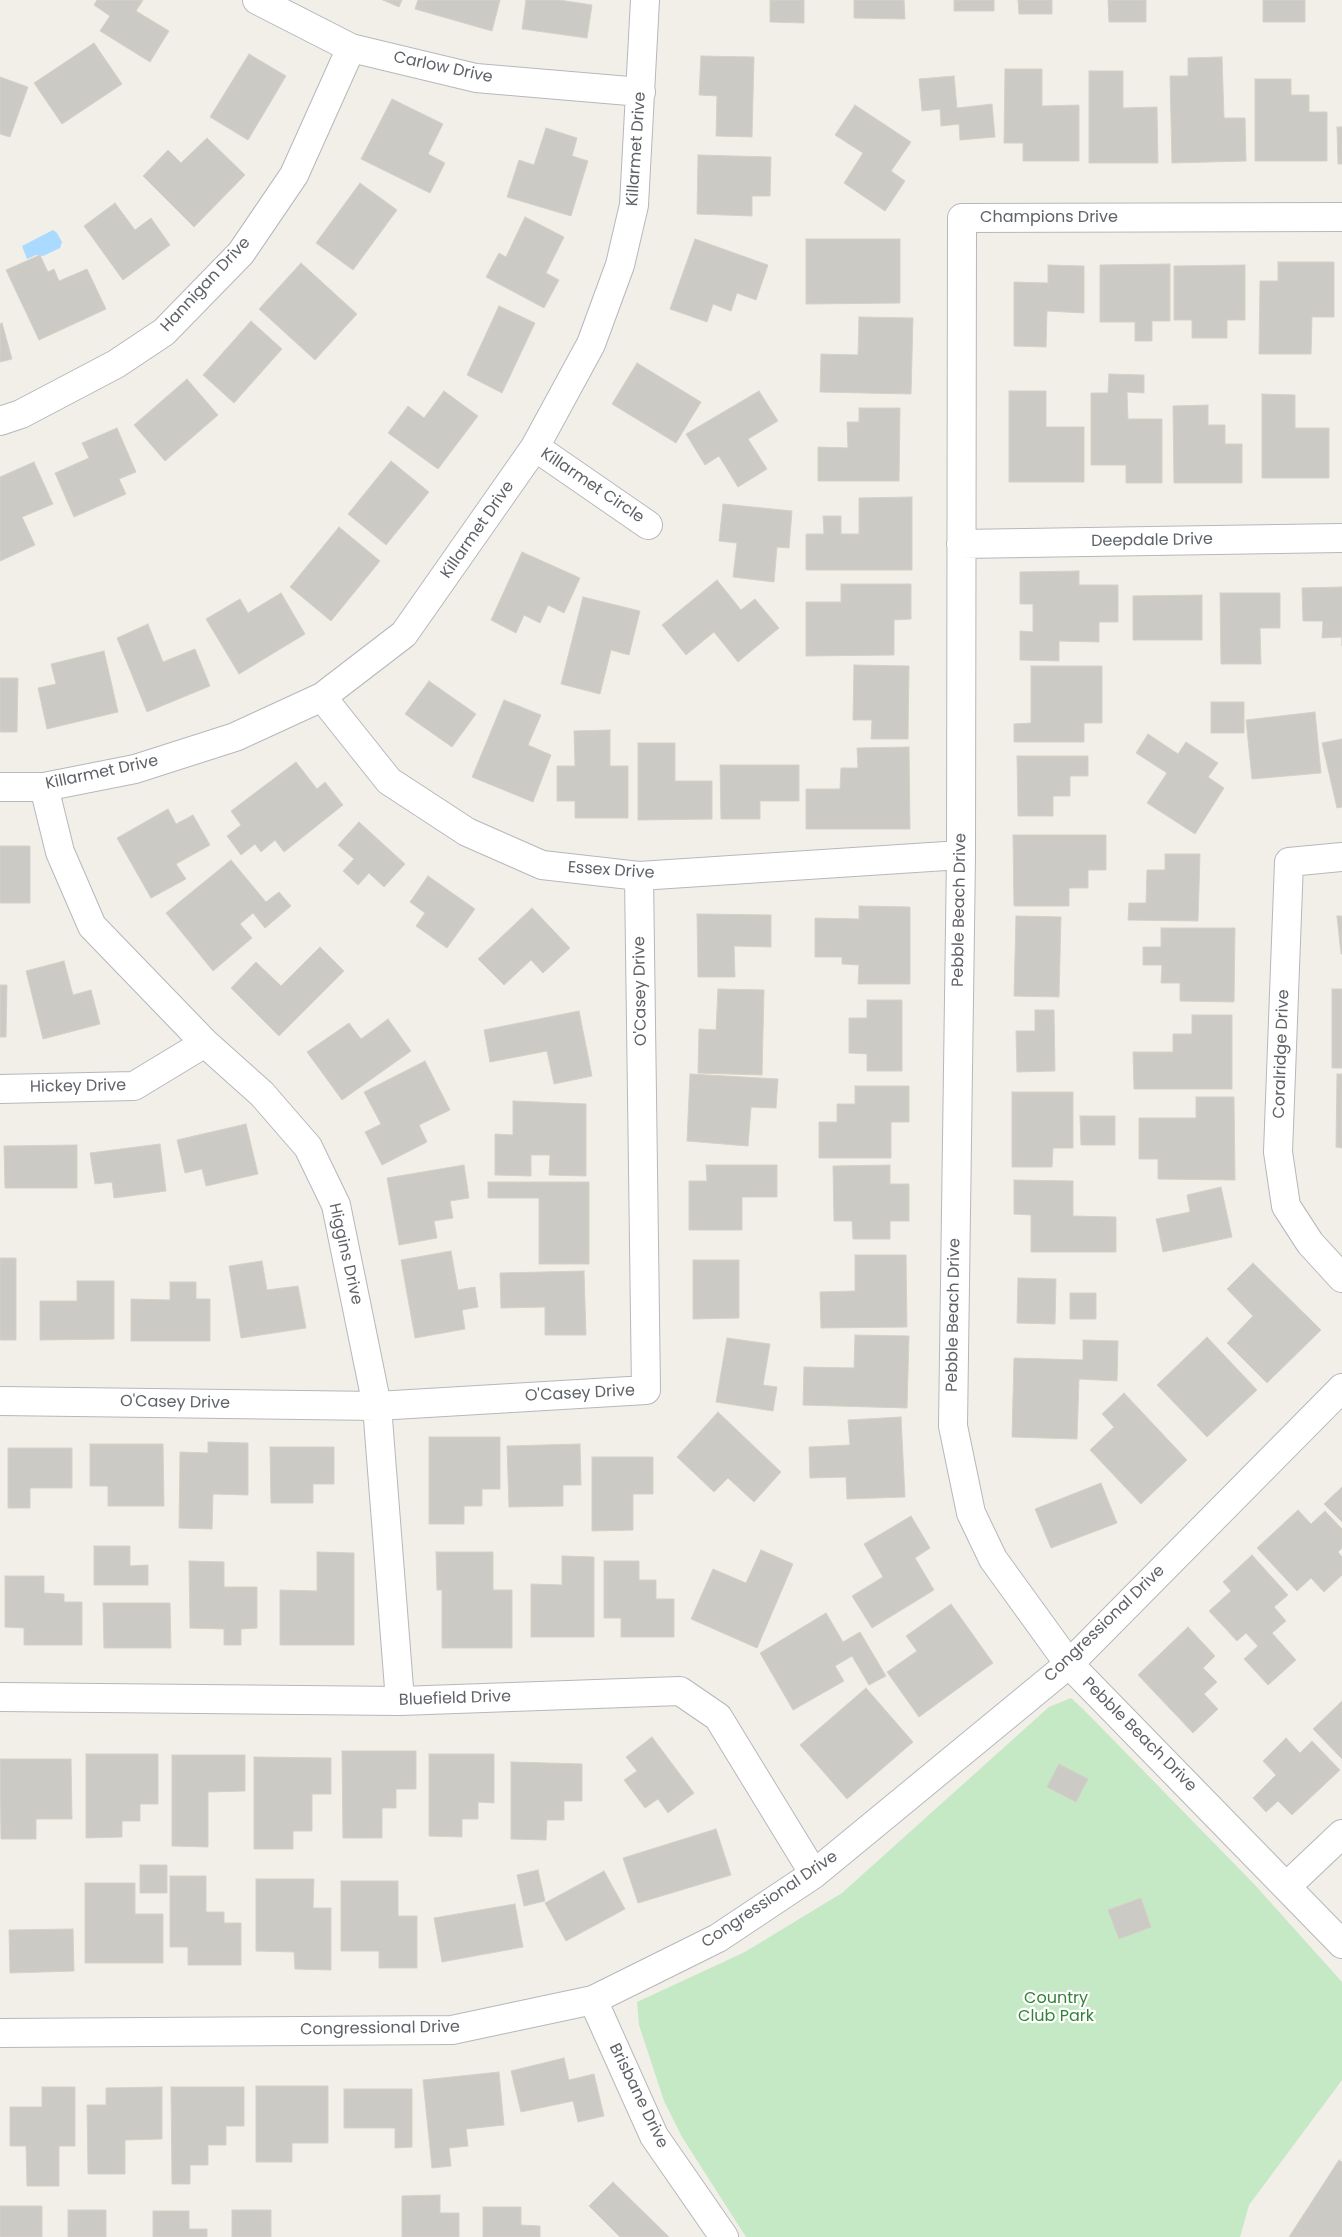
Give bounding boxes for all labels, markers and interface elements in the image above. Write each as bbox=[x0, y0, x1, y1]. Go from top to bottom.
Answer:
street label: Carlow Drive bbox=[392, 48, 494, 88]
street label: Killarmet Drive bbox=[623, 91, 651, 207]
street label: Champions Drive bbox=[980, 208, 1118, 228]
street label: Hannigan Drive bbox=[157, 234, 255, 336]
street label: Killarmet Circle bbox=[537, 444, 647, 528]
street label: Killarmet Drive bbox=[437, 477, 519, 583]
street label: Deepdale Drive bbox=[1091, 530, 1213, 552]
street label: Killarmet Drive bbox=[44, 752, 160, 794]
street label: Pebble Beach Drive bbox=[949, 833, 971, 987]
street label: Essex Drive bbox=[567, 858, 655, 884]
street label: O'Casey Drive bbox=[630, 936, 652, 1046]
street label: Coralridge Drive bbox=[1270, 989, 1294, 1119]
street label: Hickey Drive bbox=[30, 1077, 126, 1097]
street label: Higgins Drive bbox=[324, 1201, 366, 1307]
street label: Pebble Beach Drive bbox=[943, 1238, 965, 1392]
street label: O'Casey Drive bbox=[525, 1382, 635, 1406]
street label: O'Casey Drive bbox=[120, 1392, 230, 1414]
street label: Congressional Drive bbox=[1041, 1562, 1169, 1686]
street label: Pebble Beach Drive bbox=[1078, 1674, 1200, 1796]
street label: Bluefield Drive bbox=[399, 1687, 511, 1711]
street label: Congressional Drive bbox=[698, 1847, 842, 1953]
park label: Country Club Park bbox=[1018, 1989, 1094, 2027]
street label: Congressional Drive bbox=[300, 2018, 460, 2040]
street label: Brisbane Drive bbox=[604, 2040, 672, 2152]

